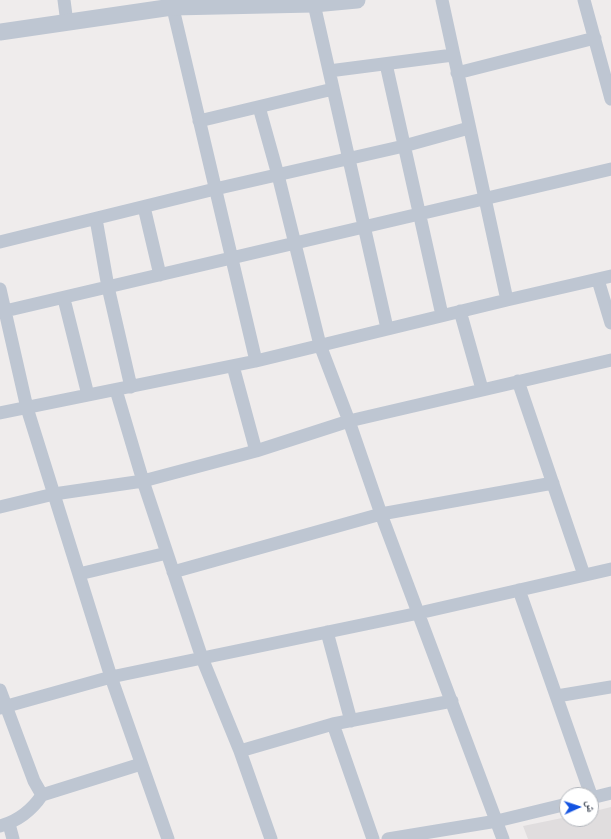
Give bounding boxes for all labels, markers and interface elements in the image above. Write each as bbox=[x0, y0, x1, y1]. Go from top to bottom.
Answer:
north arrow bbox=[559, 787, 599, 827]
text: ش bbox=[584, 800, 597, 813]

